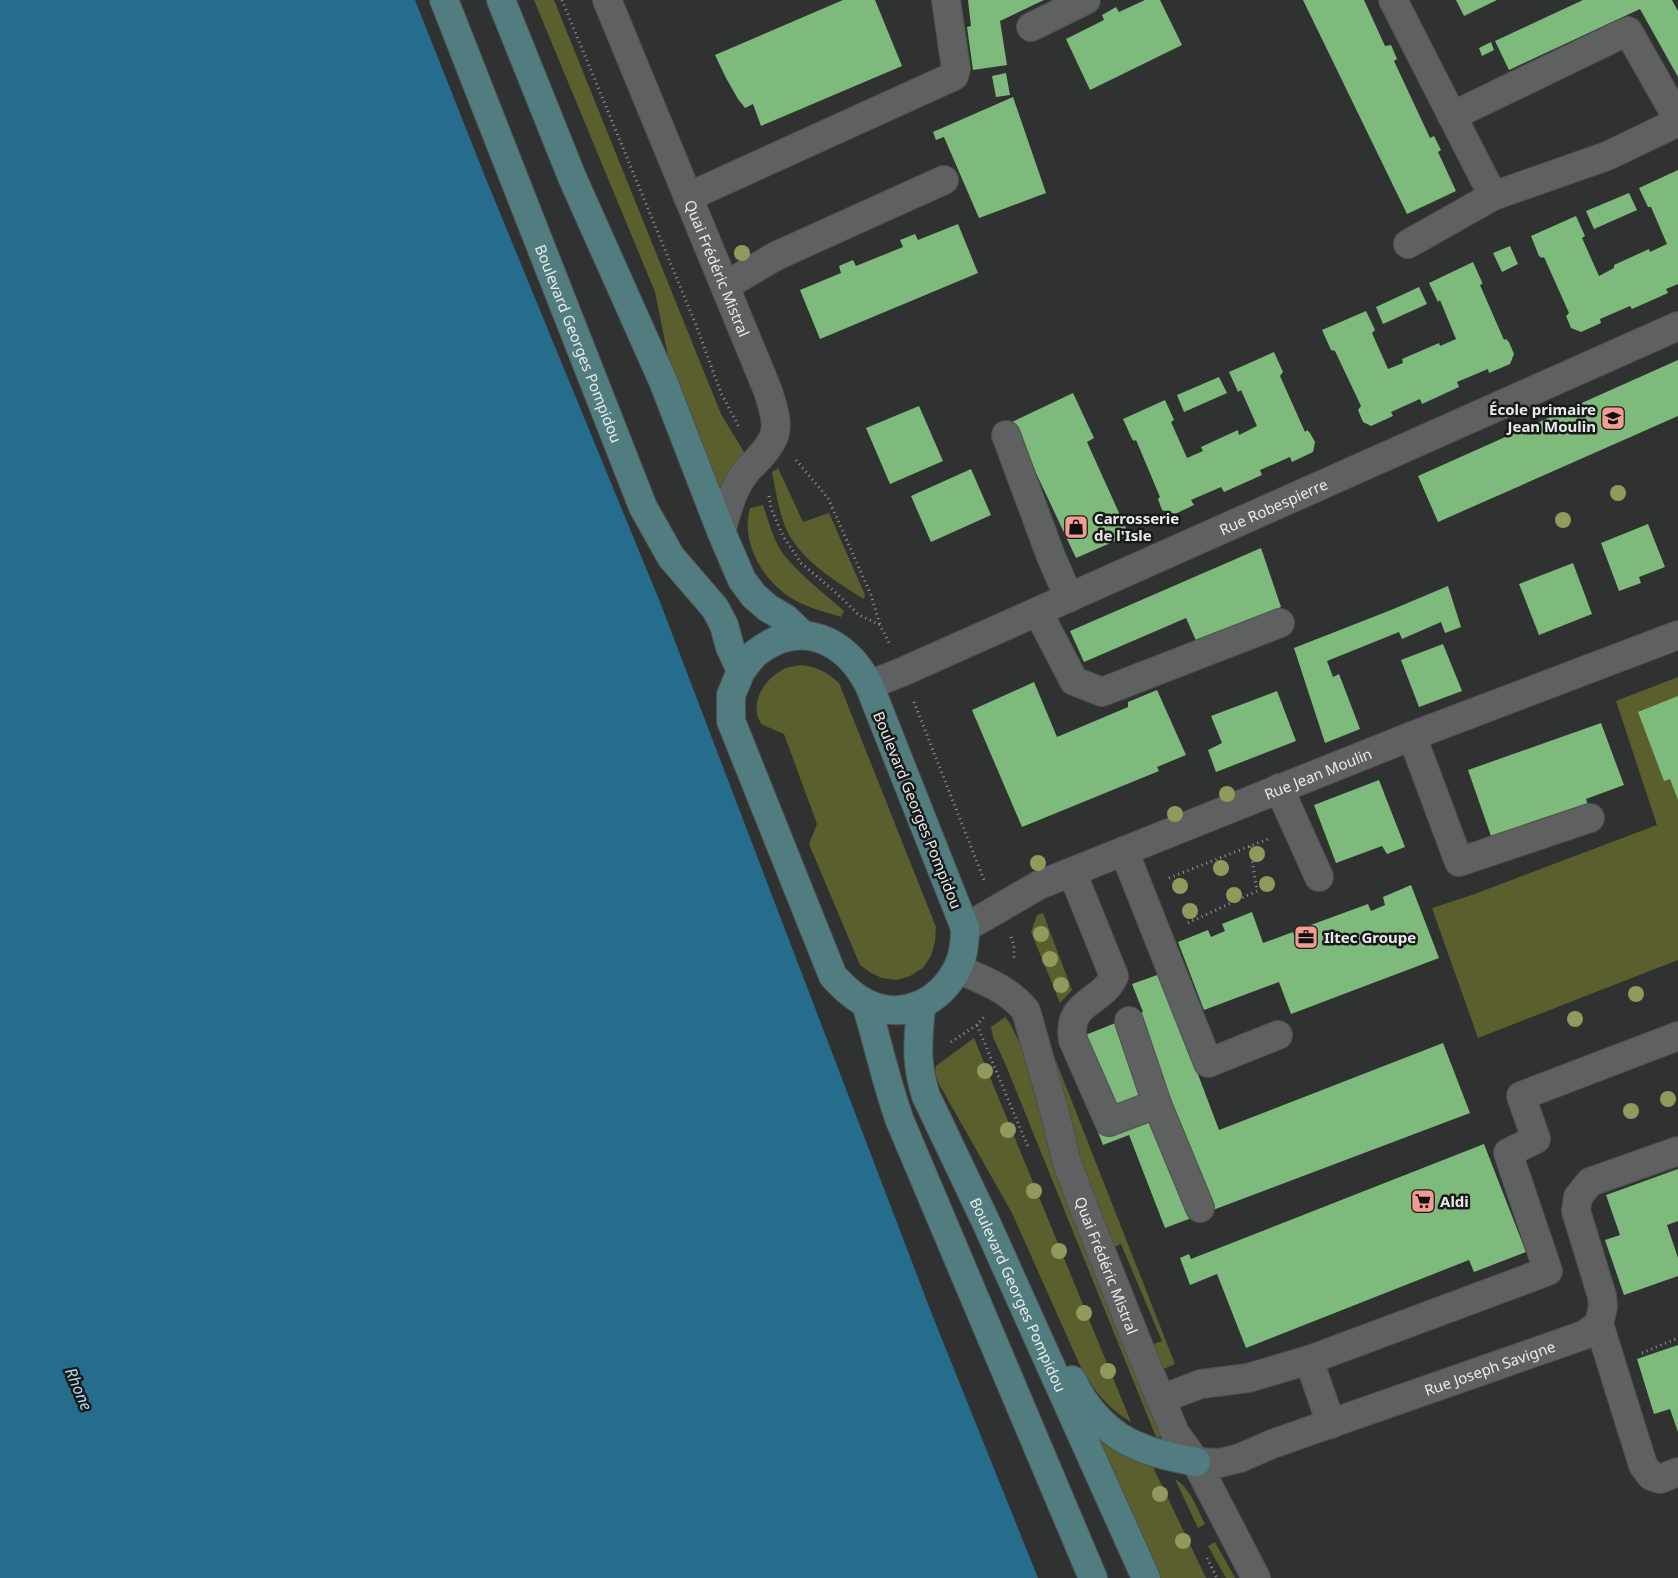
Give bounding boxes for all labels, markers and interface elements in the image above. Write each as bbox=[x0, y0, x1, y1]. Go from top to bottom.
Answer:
street label: Quai Frédéric Mistral bbox=[680, 197, 755, 340]
street label: Boulevard Georges Pompidou bbox=[531, 241, 627, 446]
place label: École primaire Jean Moulin bbox=[1489, 399, 1596, 436]
school or university icon: École primaire Jean Moulin bbox=[1600, 405, 1626, 431]
street label: Rue Robespierre bbox=[1216, 474, 1331, 539]
place label: Carrosserie de l'Isle bbox=[1094, 508, 1179, 545]
shop icon: Carrosserie de l'Isle bbox=[1063, 514, 1089, 540]
street label: Boulevard Georges Pompidou bbox=[869, 708, 967, 912]
street label: Rue Jean Moulin bbox=[1261, 743, 1375, 804]
office icon: Iltec Groupe bbox=[1293, 924, 1319, 950]
place label: Iltec Groupe bbox=[1324, 927, 1416, 947]
supermarket icon: Aldi bbox=[1410, 1188, 1436, 1214]
place label: Aldi bbox=[1440, 1191, 1469, 1211]
street label: Boulevard Georges Pompidou bbox=[966, 1194, 1071, 1395]
street label: Quai Frédéric Mistral bbox=[1071, 1194, 1143, 1337]
street label: Rue Joseph Savigne bbox=[1421, 1336, 1558, 1400]
water label: Rhone bbox=[60, 1364, 98, 1414]

